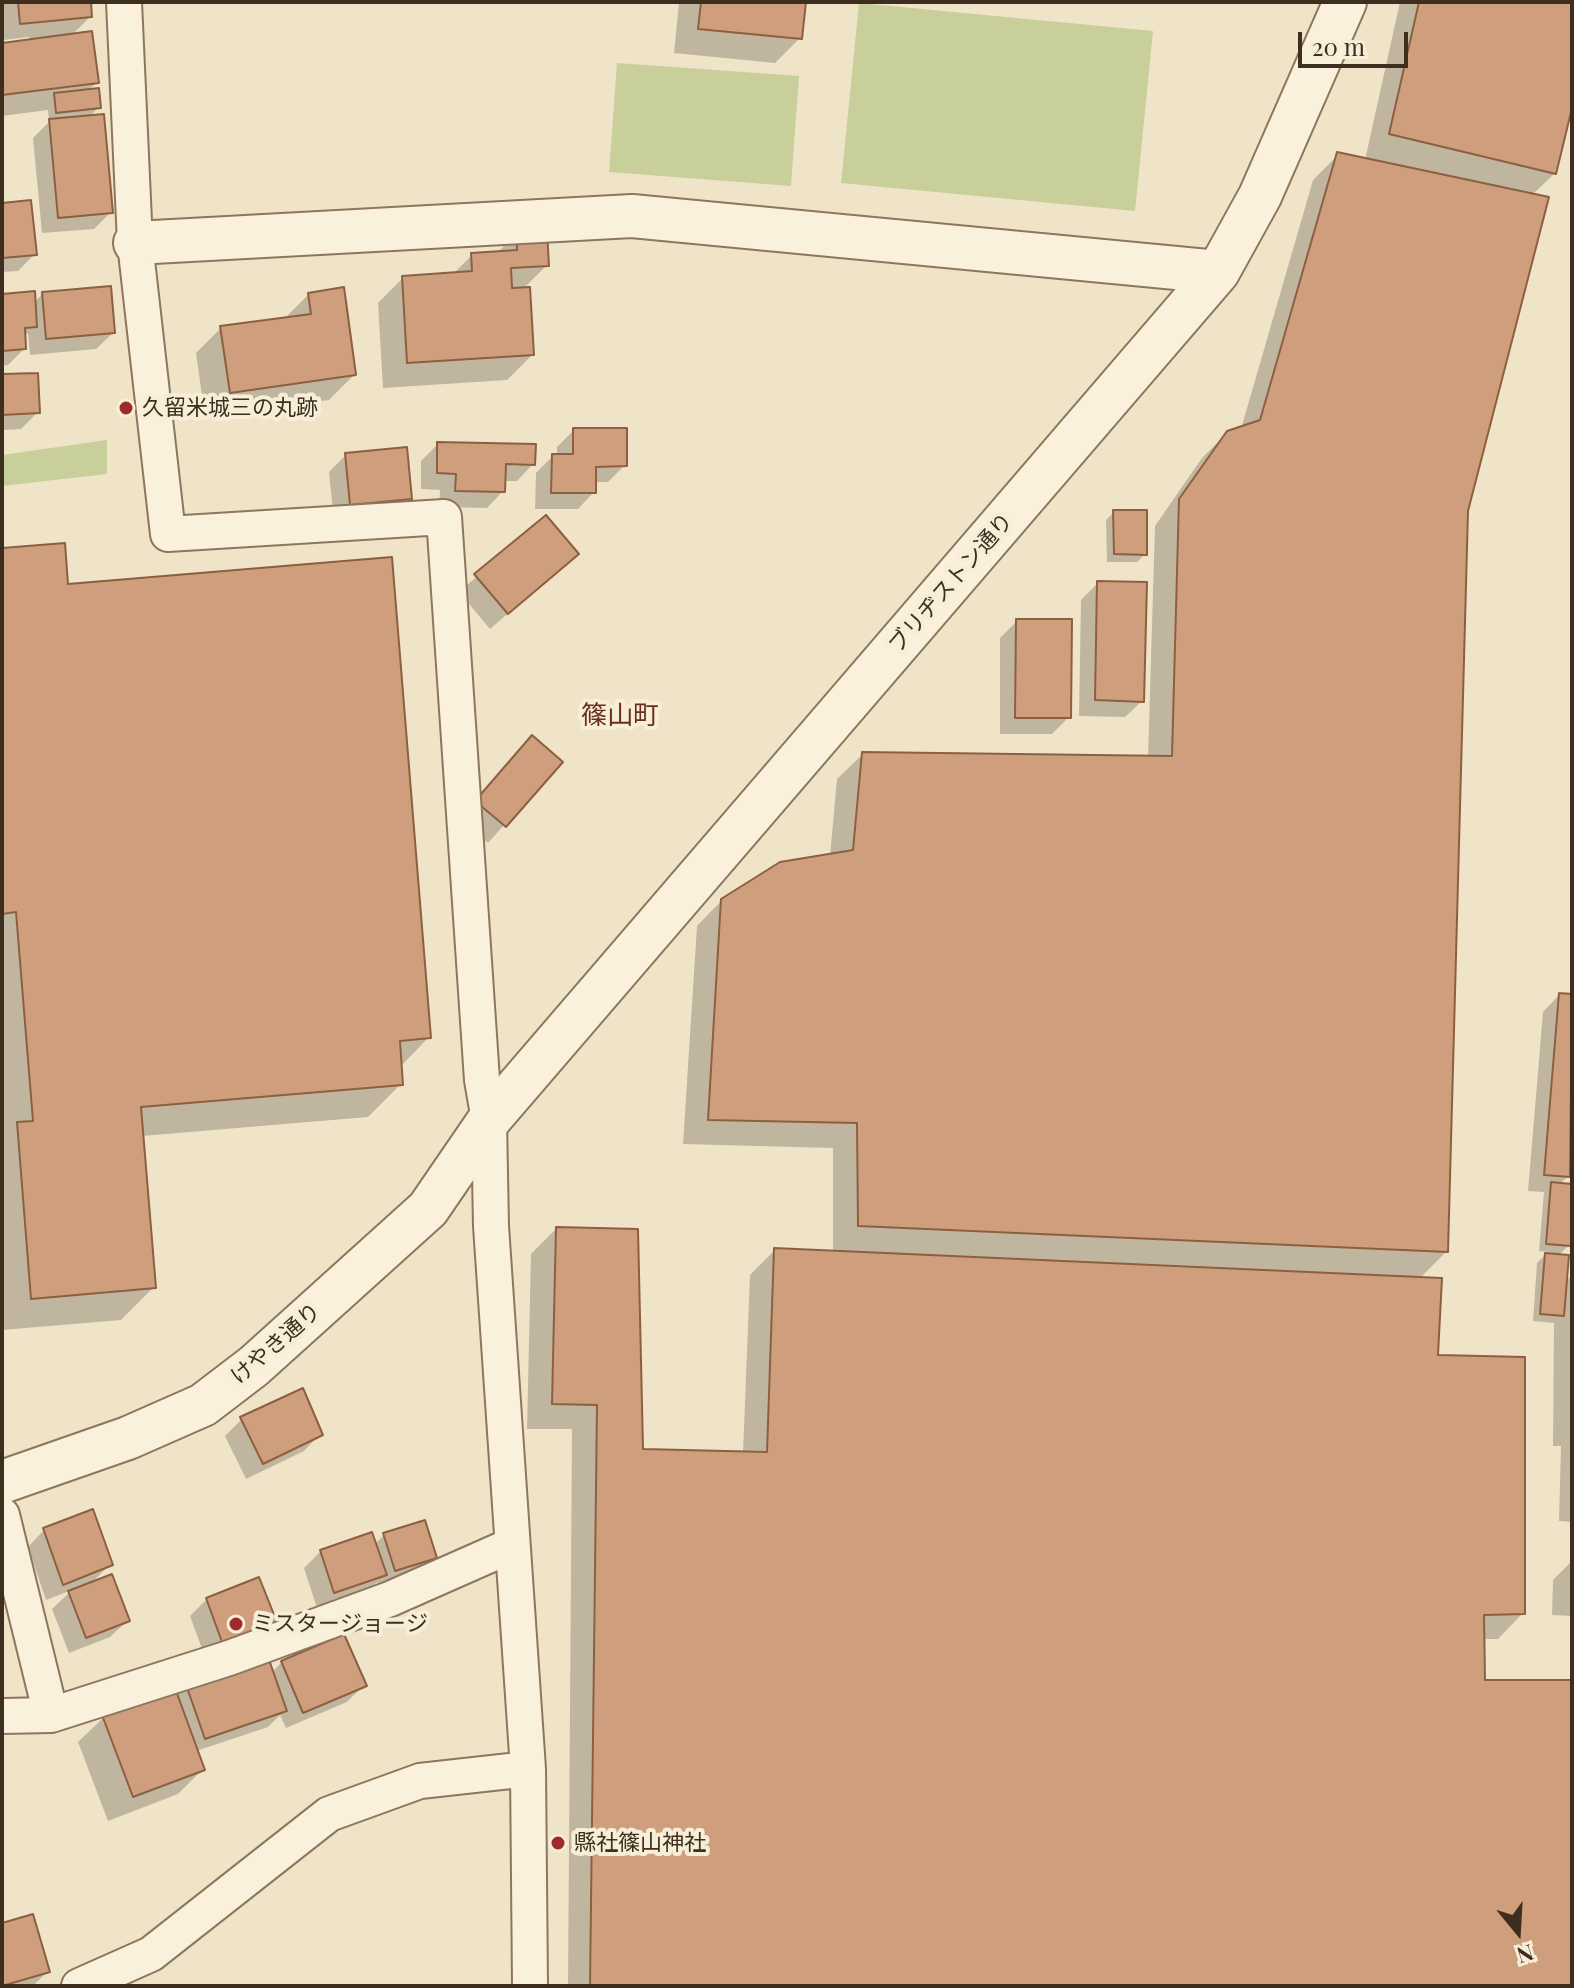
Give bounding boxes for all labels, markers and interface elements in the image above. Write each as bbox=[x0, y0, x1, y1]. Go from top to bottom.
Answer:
scale bar bbox=[1302, 16, 1412, 66]
text: 20 m bbox=[1312, 30, 1365, 62]
place label: 久留米城三の丸跡 bbox=[142, 395, 318, 421]
marker: 久留米城三の丸跡 bbox=[117, 399, 135, 417]
street label: ブリヂストン通り bbox=[883, 508, 1019, 658]
district label: 篠山町 bbox=[581, 700, 659, 732]
street label: けやき通り bbox=[226, 1298, 326, 1390]
place label: ミスタージョージ bbox=[252, 1611, 428, 1637]
marker: ミスタージョージ bbox=[227, 1615, 245, 1633]
place label: 縣社篠山神社 bbox=[574, 1830, 706, 1856]
marker: 縣社篠山神社 bbox=[549, 1834, 567, 1852]
north arrow bbox=[1478, 1892, 1558, 1972]
text: N bbox=[1513, 1938, 1538, 1972]

